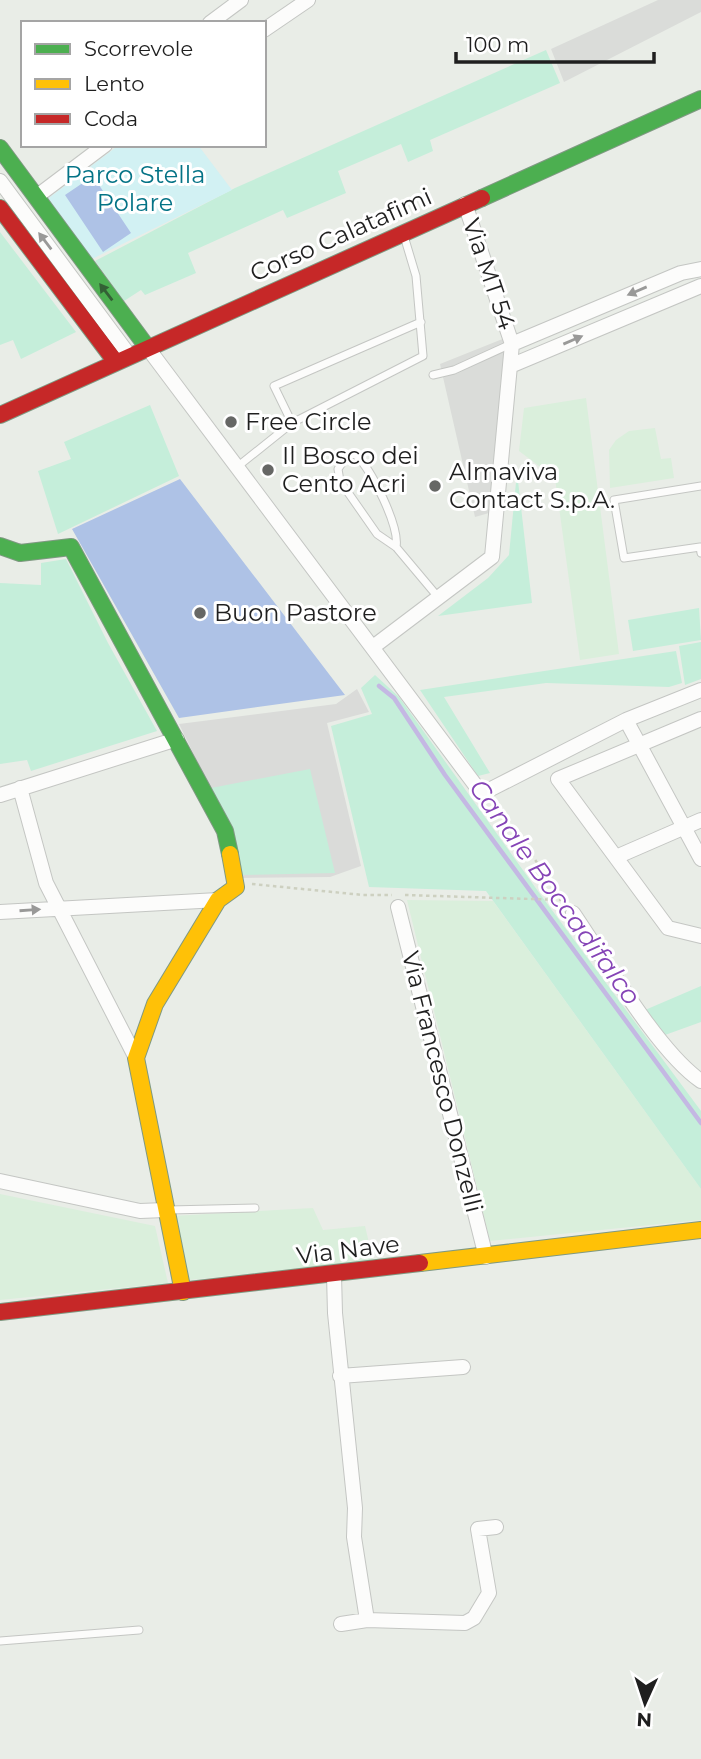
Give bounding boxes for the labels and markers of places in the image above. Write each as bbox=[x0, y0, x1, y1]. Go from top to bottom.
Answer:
place label: Free Circle bbox=[245, 407, 372, 436]
marker: Free Circle bbox=[223, 414, 239, 430]
place label: Il Bosco dei Cento Acri bbox=[282, 441, 419, 498]
place label: Almaviva Contact S.p.A. bbox=[449, 457, 615, 514]
marker: Il Bosco dei Cento Acri bbox=[260, 462, 276, 478]
marker: Almaviva Contact S.p.A. bbox=[427, 478, 443, 494]
place label: Buon Pastore bbox=[214, 598, 377, 627]
marker: Buon Pastore bbox=[192, 605, 208, 621]

